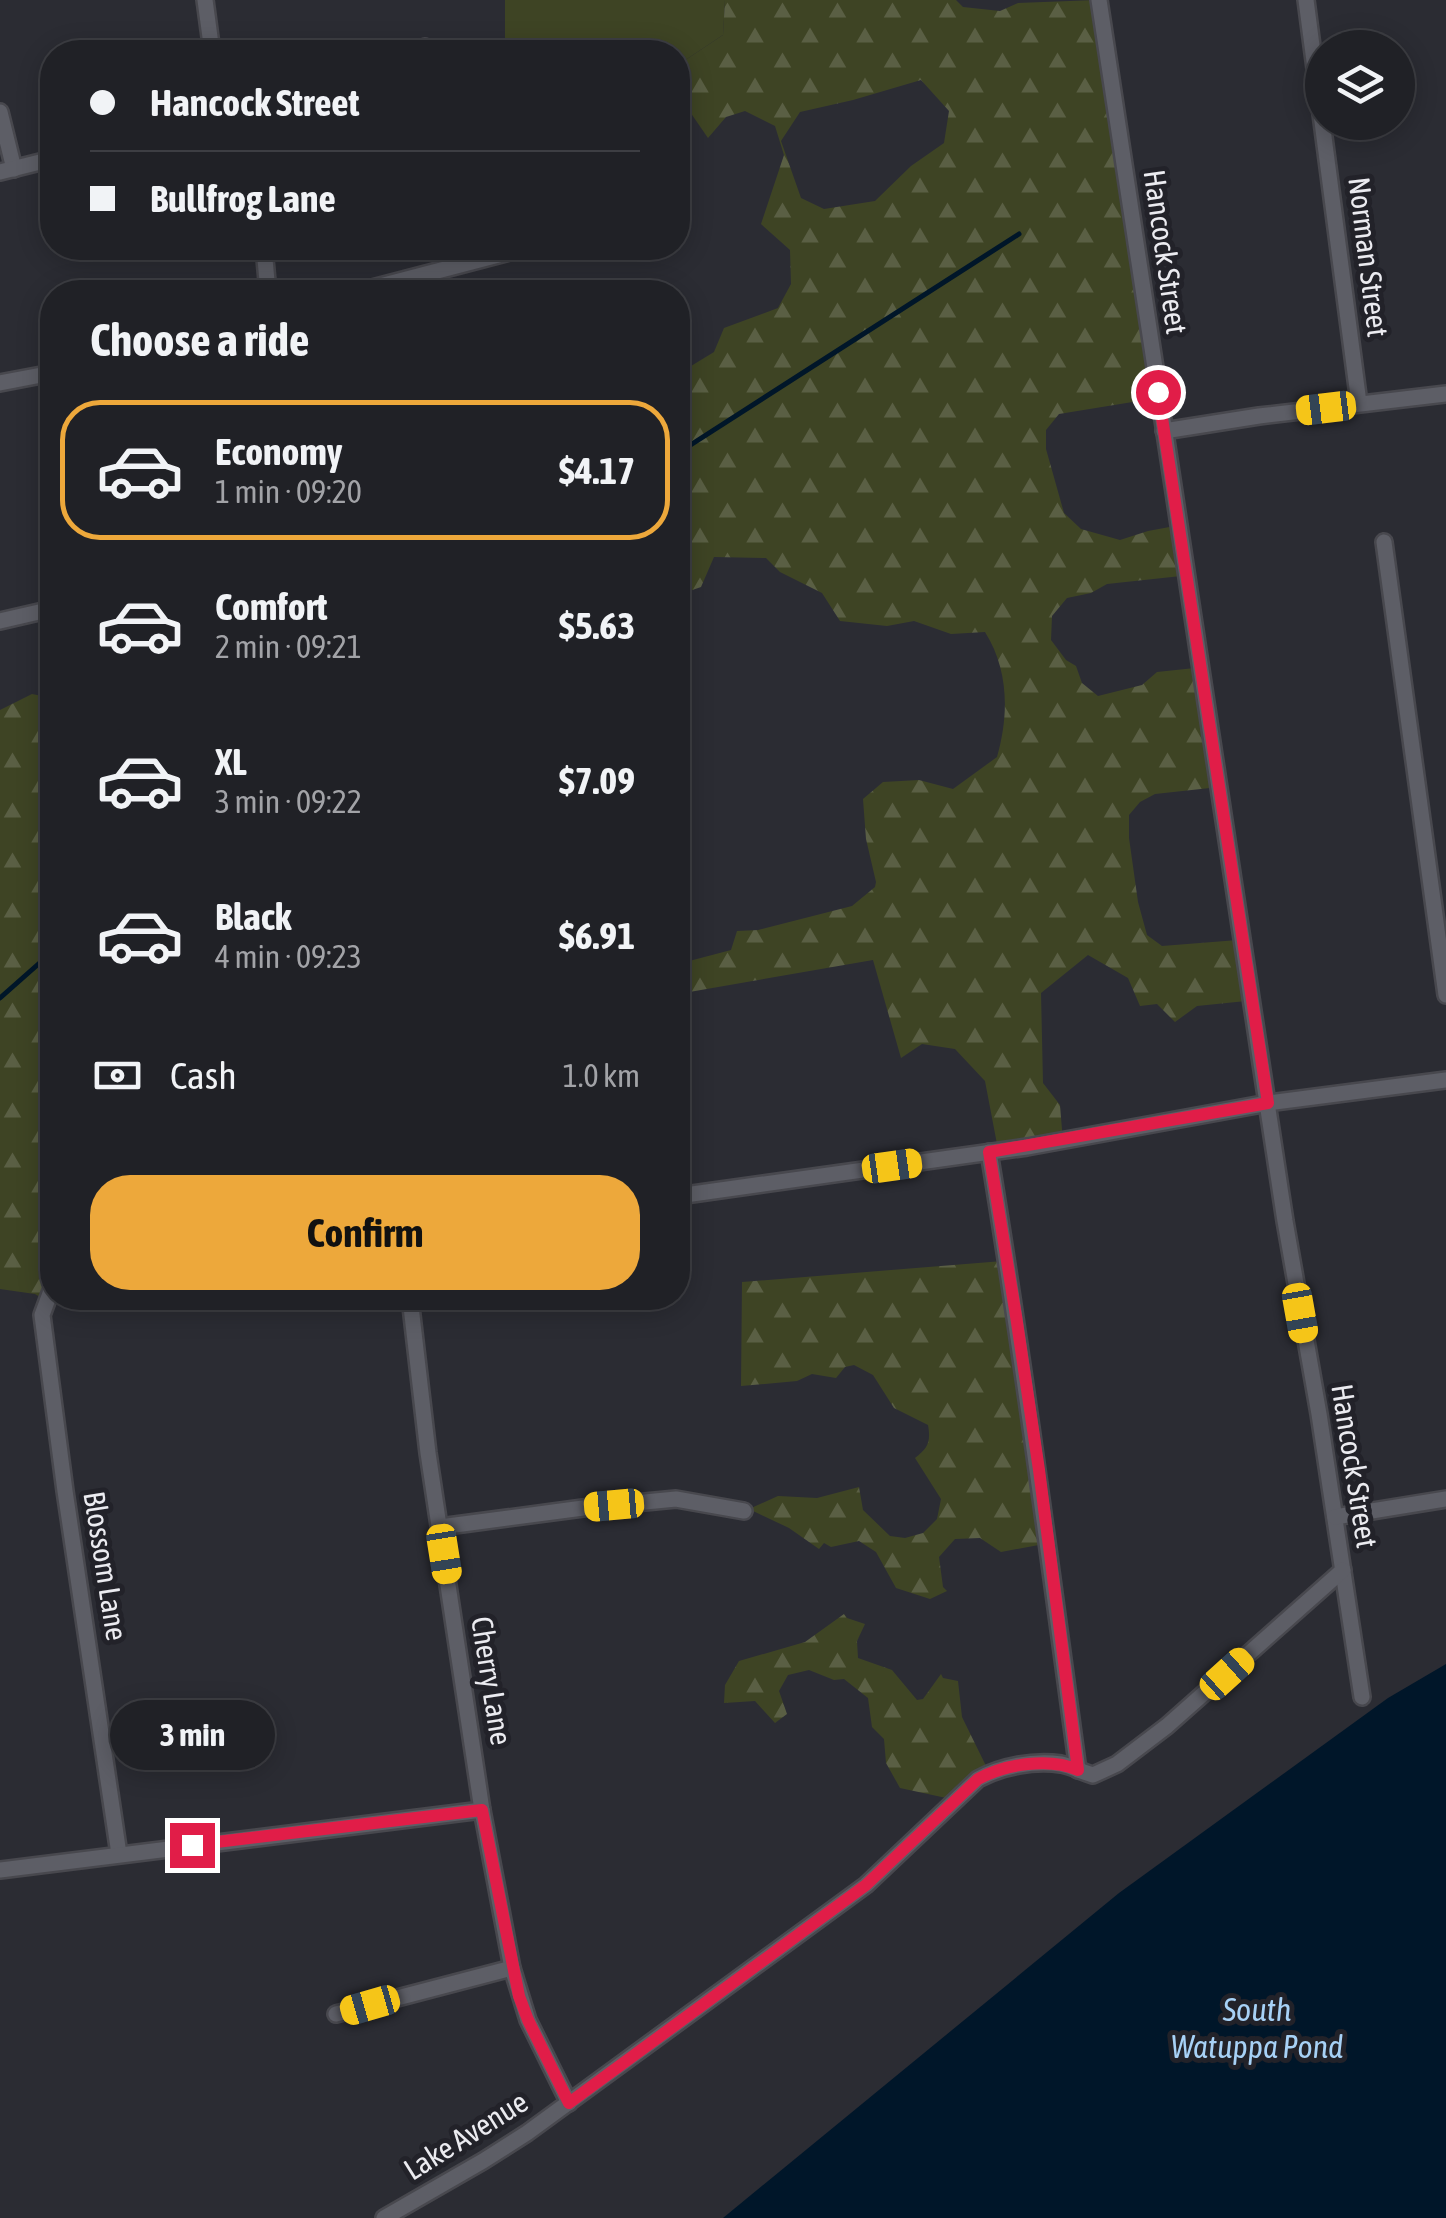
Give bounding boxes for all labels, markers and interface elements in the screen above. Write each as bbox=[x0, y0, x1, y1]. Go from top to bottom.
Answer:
map controls bbox=[1305, 30, 1415, 140]
button: layers bbox=[1305, 30, 1415, 140]
text: Hancock Street bbox=[150, 81, 359, 124]
street label: Hancock Street bbox=[1138, 168, 1194, 336]
street label: Norman Street bbox=[1342, 175, 1396, 339]
text: Bullfrog Lane bbox=[150, 177, 336, 220]
text: Choose a ride bbox=[90, 314, 309, 366]
route start bbox=[1136, 370, 1181, 415]
car bbox=[1294, 389, 1358, 427]
icon: car bbox=[95, 425, 185, 515]
text: Economy bbox=[215, 430, 342, 473]
text: $4.17 bbox=[559, 449, 635, 492]
text: 1 min · 09:20 bbox=[215, 473, 362, 510]
icon: car bbox=[95, 580, 185, 670]
text: Comfort bbox=[215, 585, 327, 628]
text: $5.63 bbox=[559, 604, 635, 647]
text: 2 min · 09:21 bbox=[215, 628, 362, 665]
icon: car bbox=[95, 735, 185, 825]
text: XL bbox=[215, 740, 247, 783]
text: $7.09 bbox=[559, 759, 635, 802]
text: 3 min · 09:22 bbox=[215, 783, 362, 820]
icon: car bbox=[95, 890, 185, 980]
text: Black bbox=[215, 895, 292, 938]
text: $6.91 bbox=[559, 914, 635, 957]
text: 4 min · 09:23 bbox=[215, 938, 362, 975]
icon: cash bbox=[90, 1048, 145, 1103]
text: Cash bbox=[170, 1054, 237, 1097]
text: 1.0 km bbox=[563, 1057, 640, 1094]
car bbox=[860, 1147, 924, 1185]
button: Confirm bbox=[90, 1175, 640, 1290]
car bbox=[1280, 1281, 1320, 1345]
street label: Hancock Street bbox=[1325, 1382, 1385, 1550]
car bbox=[583, 1487, 645, 1523]
street label: Blossom Lane bbox=[77, 1489, 135, 1643]
car bbox=[424, 1522, 464, 1586]
street label: Cherry Lane bbox=[465, 1614, 519, 1747]
car bbox=[1195, 1643, 1259, 1705]
callout: 3 min bbox=[110, 1700, 274, 1770]
text: 3 min bbox=[160, 1716, 225, 1753]
route end bbox=[170, 1823, 215, 1868]
car bbox=[337, 1982, 403, 2028]
water label: South Watuppa Pond bbox=[1171, 1991, 1343, 2065]
street label: Lake Avenue bbox=[398, 2084, 533, 2186]

